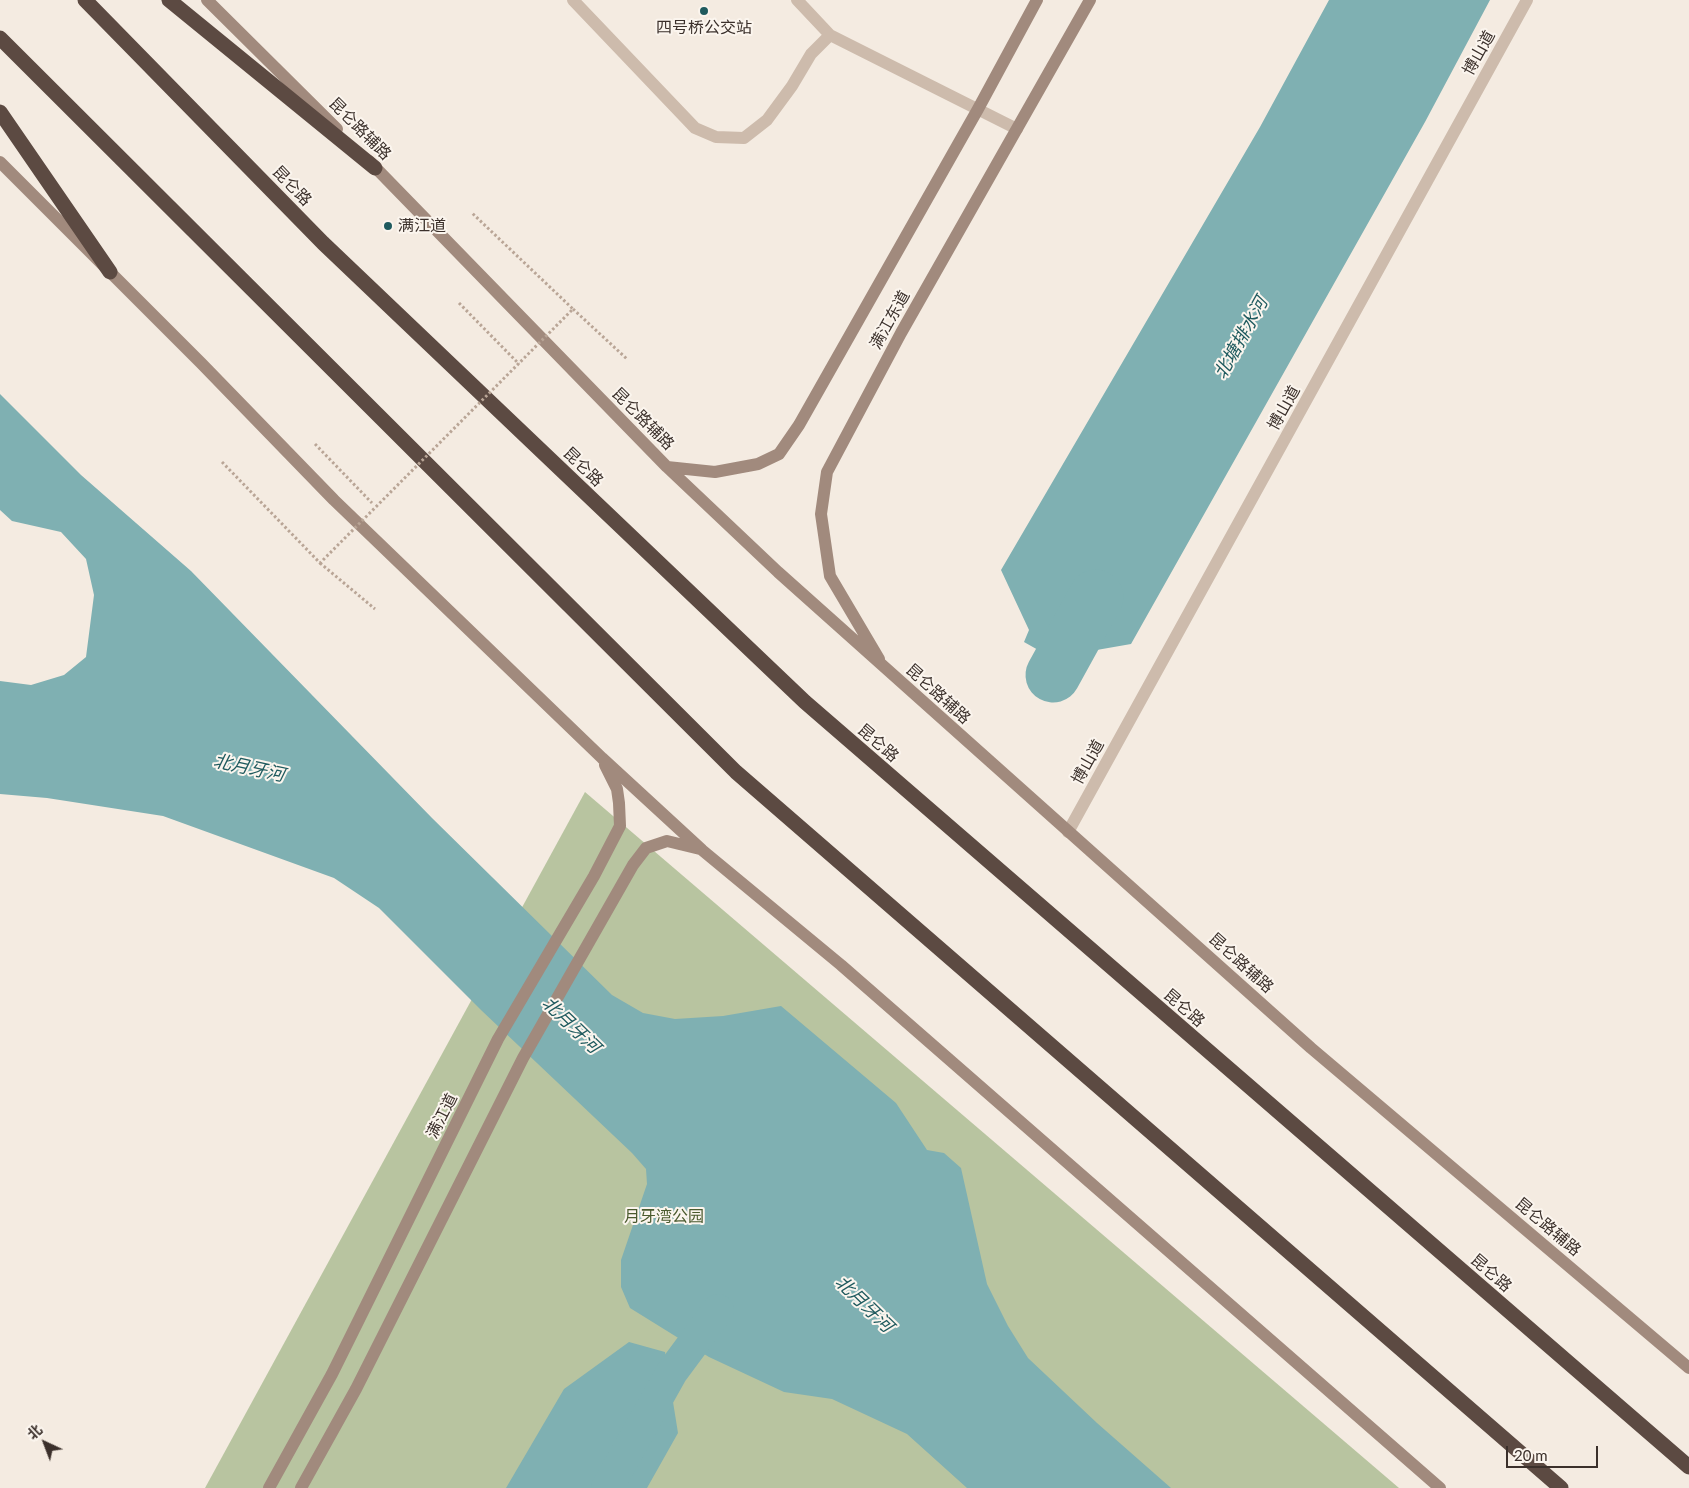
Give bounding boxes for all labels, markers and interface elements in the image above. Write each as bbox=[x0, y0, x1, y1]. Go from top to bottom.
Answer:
marker: 四号桥公交站 bbox=[698, 5, 710, 17]
place label: 四号桥公交站 bbox=[656, 18, 752, 38]
street label: 博山道 bbox=[1459, 27, 1499, 79]
street label: 昆仑路辅路 bbox=[325, 94, 395, 164]
street label: 昆仑路 bbox=[268, 162, 316, 210]
place label: 满江道 bbox=[398, 216, 446, 236]
marker: 满江道 bbox=[382, 220, 394, 232]
street label: 满江东道 bbox=[866, 287, 914, 353]
water label: 北塘排水河 bbox=[1210, 293, 1272, 383]
street label: 博山道 bbox=[1264, 382, 1304, 434]
street label: 昆仑路辅路 bbox=[608, 384, 678, 454]
street label: 昆仑路 bbox=[559, 443, 607, 491]
street label: 昆仑路辅路 bbox=[902, 660, 974, 728]
street label: 昆仑路 bbox=[854, 720, 902, 766]
street label: 博山道 bbox=[1068, 736, 1108, 788]
water label: 北月牙河 bbox=[212, 750, 286, 786]
street label: 昆仑路辅路 bbox=[1205, 929, 1277, 997]
street label: 昆仑路 bbox=[1160, 985, 1208, 1031]
water label: 北月牙河 bbox=[538, 992, 604, 1058]
street label: 满江道 bbox=[423, 1090, 461, 1142]
street label: 昆仑路辅路 bbox=[1511, 1194, 1585, 1260]
park label: 月牙湾公园 bbox=[624, 1207, 704, 1227]
street label: 昆仑路 bbox=[1467, 1250, 1515, 1296]
water label: 北月牙河 bbox=[831, 1271, 897, 1337]
north arrow bbox=[20, 1418, 70, 1468]
text: 北 bbox=[24, 1421, 45, 1443]
scale bar bbox=[1509, 1436, 1602, 1468]
text: 20 m bbox=[1514, 1446, 1548, 1464]

